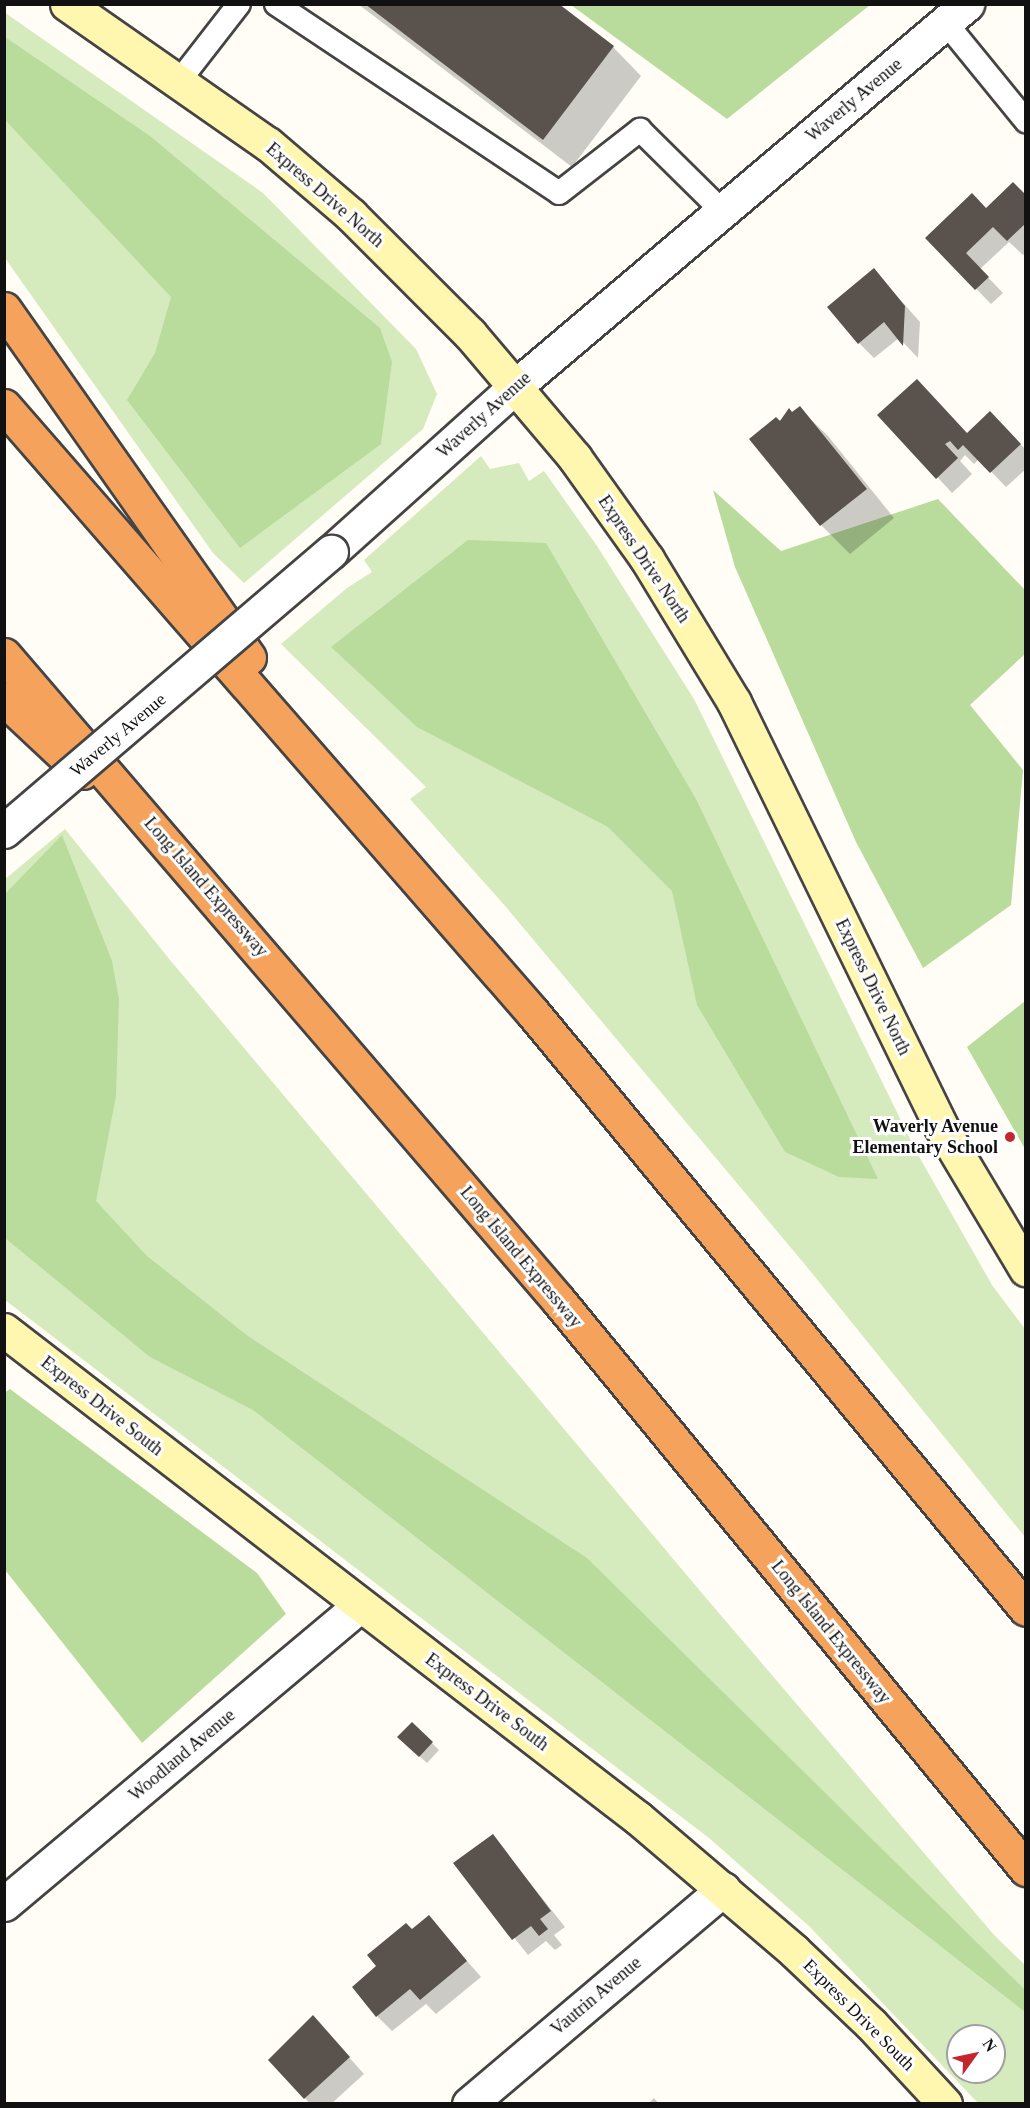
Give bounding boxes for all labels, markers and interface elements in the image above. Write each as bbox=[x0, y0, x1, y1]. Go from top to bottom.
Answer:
street label: Waverly Avenue bbox=[801, 53, 907, 147]
street label: Express Drive North bbox=[262, 138, 388, 252]
street label: Waverly Avenue bbox=[432, 367, 536, 463]
street label: Express Drive North bbox=[593, 491, 695, 627]
street label: Waverly Avenue bbox=[65, 688, 171, 782]
street label: Long Island Expressway bbox=[139, 813, 273, 961]
street label: Express Drive North bbox=[831, 915, 915, 1059]
place label: Waverly Avenue Elementary School bbox=[853, 1116, 998, 1158]
marker: Waverly Avenue Elementary School bbox=[1003, 1130, 1017, 1144]
street label: Long Island Expressway bbox=[456, 1182, 586, 1332]
street label: Express Drive South bbox=[37, 1352, 167, 1460]
street label: Long Island Expressway bbox=[767, 1556, 895, 1708]
street label: Express Drive South bbox=[421, 1649, 553, 1755]
street label: Woodland Avenue bbox=[124, 1704, 240, 1806]
street label: Vautrin Avenue bbox=[546, 1952, 646, 2040]
street label: Express Drive South bbox=[799, 1955, 919, 2075]
north arrow bbox=[946, 2024, 1006, 2084]
text: N bbox=[980, 2036, 1000, 2054]

